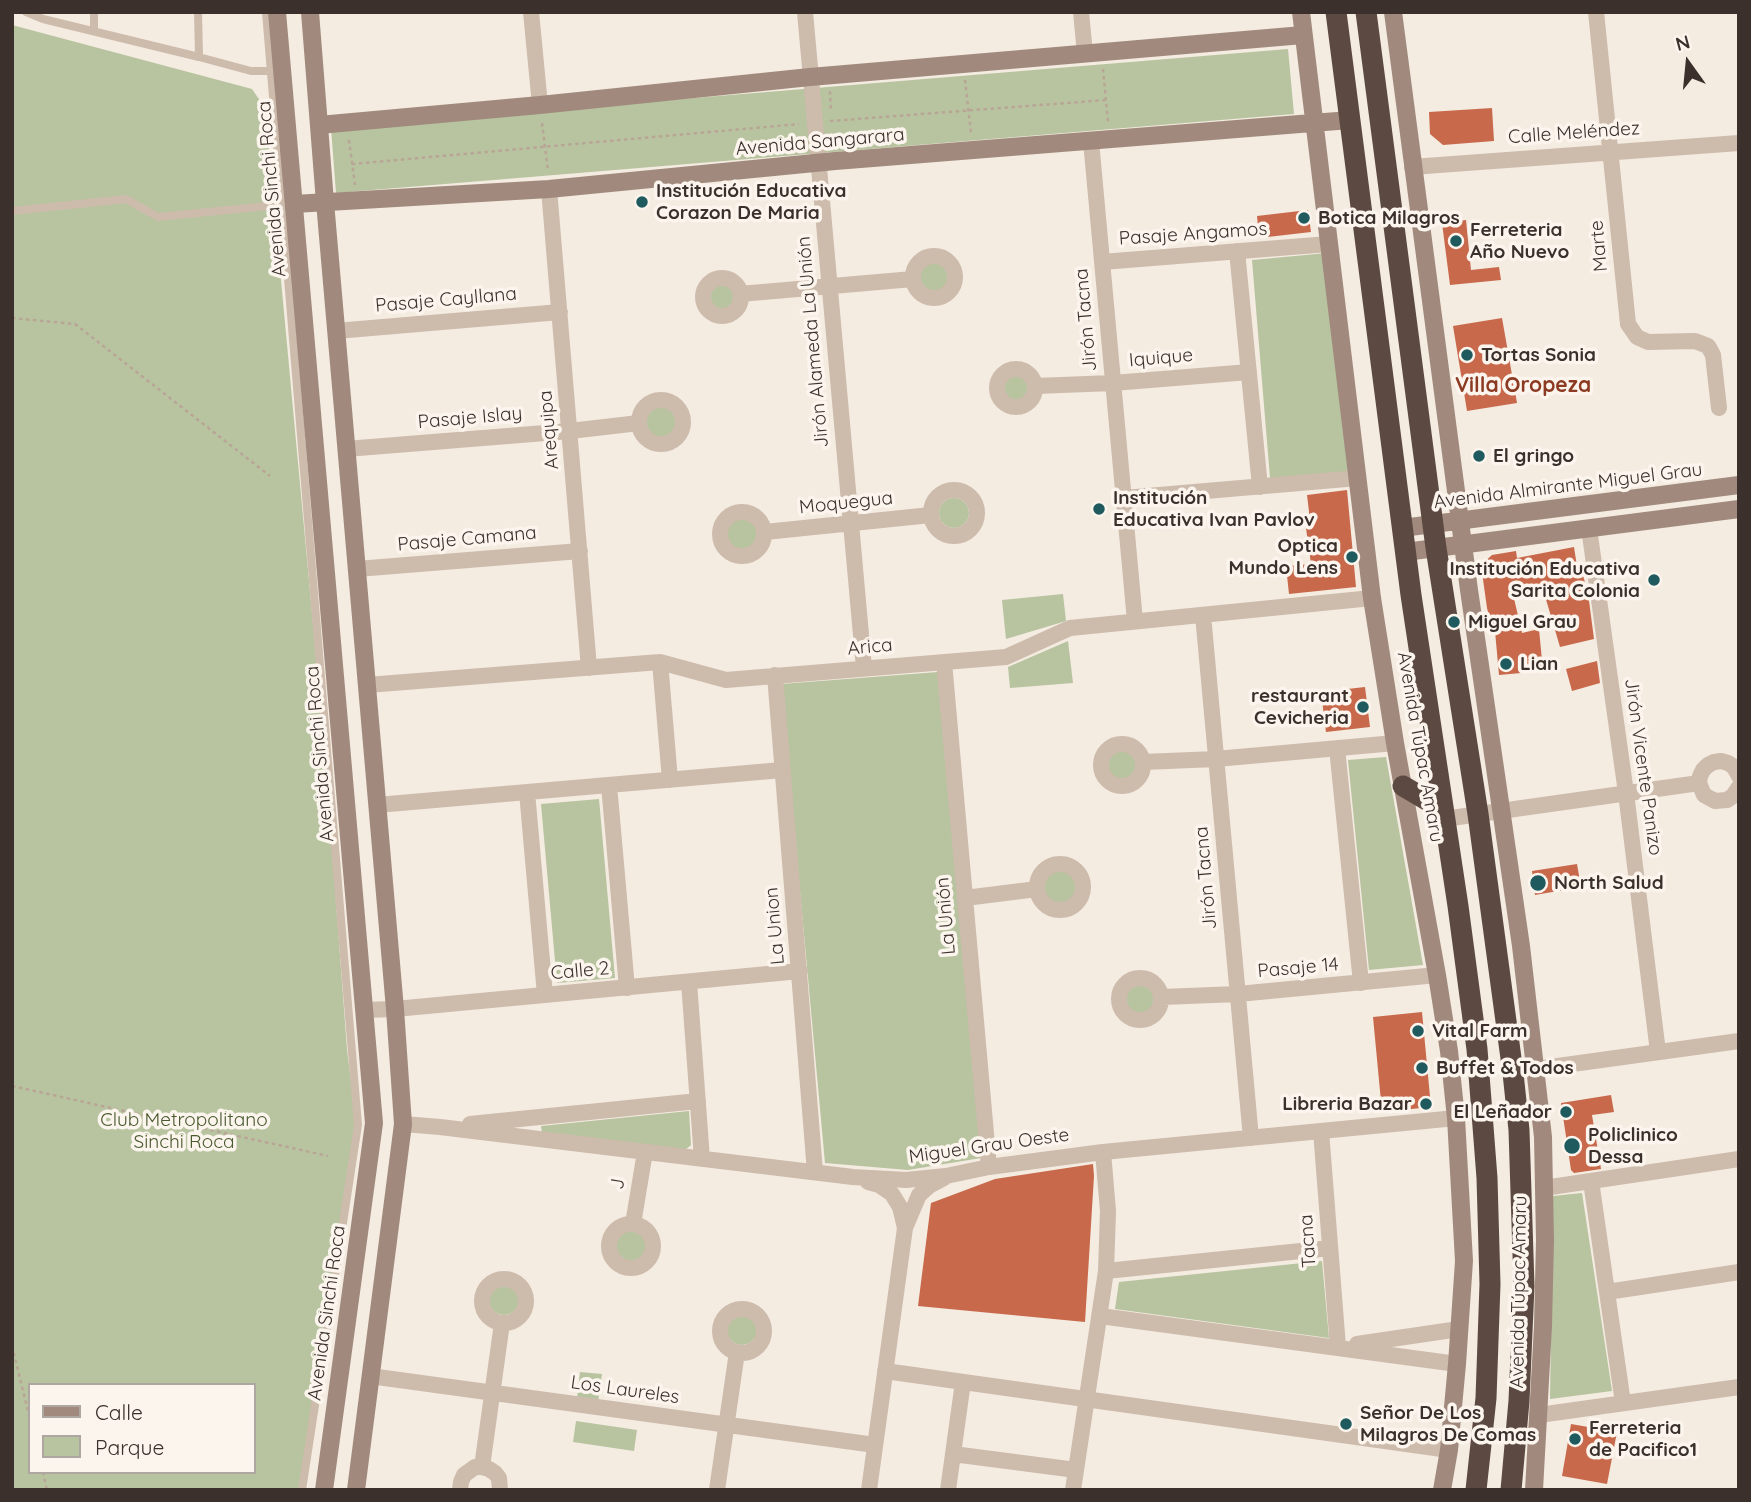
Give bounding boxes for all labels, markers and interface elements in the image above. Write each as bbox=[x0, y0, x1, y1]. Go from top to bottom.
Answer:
north arrow bbox=[1653, 28, 1723, 98]
text: N bbox=[1673, 29, 1692, 56]
street label: Avenida Sinchi Roca bbox=[253, 100, 291, 278]
street label: Calle Meléndez bbox=[1507, 117, 1641, 149]
street label: Avenida Sangarara bbox=[735, 123, 905, 161]
place label: Institución Educativa Corazon De Maria bbox=[656, 180, 847, 224]
marker: Institución Educativa Corazon De Maria bbox=[634, 194, 650, 210]
place label: Botica Milagros bbox=[1318, 207, 1460, 229]
marker: Botica Milagros bbox=[1296, 210, 1312, 226]
street label: Pasaje Angamos bbox=[1118, 217, 1268, 251]
place label: Ferreteria Año Nuevo bbox=[1470, 219, 1569, 263]
street label: Marte bbox=[1585, 219, 1613, 273]
marker: Ferreteria Año Nuevo bbox=[1448, 233, 1464, 249]
street label: Jirón Alameda La Unión bbox=[792, 235, 834, 449]
street label: Jirón Tacna bbox=[1070, 268, 1102, 372]
street label: Pasaje Cayllana bbox=[374, 282, 518, 318]
street label: Iquique bbox=[1128, 344, 1194, 372]
place label: Tortas Sonia bbox=[1481, 344, 1596, 366]
marker: Tortas Sonia bbox=[1459, 347, 1475, 363]
district label: Villa Oropeza bbox=[1455, 373, 1591, 399]
street label: Arequipa bbox=[534, 389, 564, 471]
street label: Pasaje Islay bbox=[417, 402, 523, 434]
place label: El gringo bbox=[1493, 445, 1574, 467]
marker: El gringo bbox=[1471, 448, 1487, 464]
street label: Avenida Almirante Miguel Grau bbox=[1432, 458, 1704, 514]
street label: Moquegua bbox=[798, 487, 894, 519]
place label: Institución Educativa Ivan Pavlov bbox=[1113, 487, 1315, 531]
marker: Institución Educativa Ivan Pavlov bbox=[1091, 501, 1107, 517]
street label: Pasaje Camana bbox=[396, 522, 538, 556]
place label: Optica Mundo Lens bbox=[1228, 535, 1338, 579]
marker: Optica Mundo Lens bbox=[1344, 549, 1360, 565]
place label: Institución Educativa Sarita Colonia bbox=[1449, 558, 1640, 602]
marker: Institución Educativa Sarita Colonia bbox=[1646, 572, 1662, 588]
place label: Miguel Grau bbox=[1468, 611, 1577, 633]
marker: Miguel Grau bbox=[1446, 614, 1462, 630]
street label: Arica bbox=[847, 634, 893, 660]
street label: Avenida Túpac Amaru bbox=[1392, 650, 1448, 844]
place label: Lian bbox=[1520, 653, 1558, 675]
marker: Lian bbox=[1498, 656, 1514, 672]
street label: Avenida Sinchi Roca bbox=[301, 665, 339, 843]
street label: Jirón Vicente Panizo bbox=[1619, 677, 1667, 857]
place label: restaurant Cevicheria bbox=[1251, 685, 1349, 729]
marker: restaurant Cevicheria bbox=[1355, 699, 1371, 715]
street label: Jirón Tacna bbox=[1190, 826, 1222, 930]
place label: North Salud bbox=[1554, 872, 1664, 894]
marker: North Salud bbox=[1528, 873, 1548, 893]
street label: La Unión bbox=[931, 876, 961, 956]
street label: La Union bbox=[760, 886, 790, 966]
street label: Pasaje 14 bbox=[1257, 953, 1339, 983]
street label: Calle 2 bbox=[550, 957, 610, 985]
place label: Vital Farm bbox=[1432, 1020, 1528, 1042]
marker: Vital Farm bbox=[1410, 1023, 1426, 1039]
place label: Buffet & Todos bbox=[1436, 1057, 1574, 1079]
marker: Buffet & Todos bbox=[1414, 1060, 1430, 1076]
place label: Libreria Bazar bbox=[1282, 1093, 1412, 1115]
marker: Libreria Bazar bbox=[1418, 1096, 1434, 1112]
place label: El Leñador bbox=[1454, 1101, 1552, 1123]
marker: El Leñador bbox=[1558, 1104, 1574, 1120]
park label: Club Metropolitano Sinchi Roca bbox=[100, 1109, 268, 1153]
street label: Miguel Grau Oeste bbox=[907, 1123, 1071, 1169]
place label: Policlinico Dessa bbox=[1588, 1124, 1678, 1168]
marker: Policlinico Dessa bbox=[1562, 1136, 1582, 1156]
street label: J bbox=[606, 1177, 630, 1191]
street label: Avenida Túpac Amaru bbox=[1506, 1195, 1532, 1389]
street label: Tacna bbox=[1295, 1214, 1321, 1268]
street label: Avenida Sinchi Roca bbox=[303, 1224, 351, 1402]
street label: Los Laureles bbox=[569, 1371, 681, 1409]
legend bbox=[28, 1383, 256, 1474]
text: Calle bbox=[95, 1399, 143, 1425]
place label: Señor De Los Milagros De Comas bbox=[1360, 1402, 1536, 1446]
marker: Señor De Los Milagros De Comas bbox=[1338, 1416, 1354, 1432]
place label: Ferreteria de Pacifico1 bbox=[1589, 1417, 1697, 1461]
marker: Ferreteria de Pacifico1 bbox=[1567, 1431, 1583, 1447]
text: Parque bbox=[95, 1434, 164, 1460]

